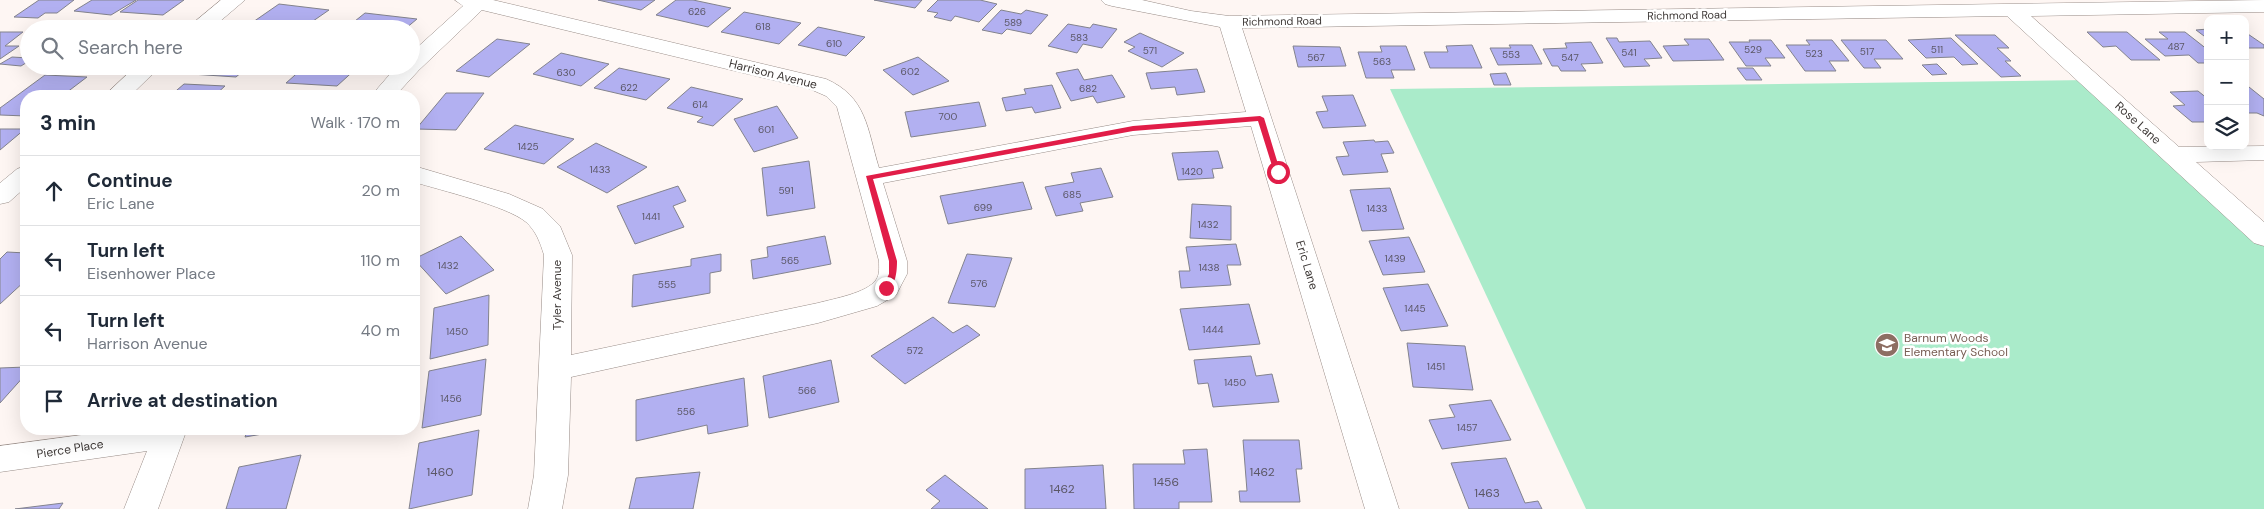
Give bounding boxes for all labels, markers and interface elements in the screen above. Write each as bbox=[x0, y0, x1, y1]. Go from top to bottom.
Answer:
house number: 626 bbox=[688, 5, 706, 18]
street label: Richmond Road bbox=[1647, 7, 1727, 23]
street label: Richmond Road bbox=[1242, 13, 1322, 29]
map controls bbox=[2204, 15, 2249, 150]
button: + bbox=[2204, 15, 2249, 60]
house number: 589 bbox=[1004, 16, 1022, 29]
search box bbox=[20, 20, 420, 75]
house number: 618 bbox=[755, 20, 771, 33]
house number: 583 bbox=[1070, 31, 1088, 44]
icon: search bbox=[38, 34, 66, 62]
text: Search here bbox=[78, 35, 183, 60]
house number: 610 bbox=[826, 37, 842, 50]
house number: 487 bbox=[2167, 40, 2185, 53]
house number: 529 bbox=[1744, 43, 1762, 56]
house number: 511 bbox=[1931, 43, 1943, 56]
house number: 571 bbox=[1143, 44, 1157, 57]
house number: 517 bbox=[1860, 45, 1874, 58]
house number: 541 bbox=[1621, 46, 1637, 59]
house number: 523 bbox=[1805, 47, 1823, 60]
house number: 553 bbox=[1502, 48, 1520, 61]
house number: 567 bbox=[1307, 51, 1325, 64]
house number: 547 bbox=[1561, 51, 1579, 64]
street label: Harrison Avenue bbox=[727, 55, 819, 93]
house number: 563 bbox=[1373, 55, 1391, 68]
button: − bbox=[2204, 60, 2249, 105]
house number: 602 bbox=[901, 65, 920, 78]
house number: 630 bbox=[556, 66, 576, 79]
house number: 622 bbox=[620, 81, 638, 94]
house number: 682 bbox=[1079, 82, 1097, 95]
house number: 614 bbox=[692, 98, 708, 111]
street label: Rose Lane bbox=[2112, 98, 2164, 148]
button: layers bbox=[2204, 105, 2249, 150]
text: 3 min bbox=[40, 109, 96, 137]
house number: 700 bbox=[939, 110, 958, 123]
text: Walk · 170 m bbox=[311, 112, 400, 133]
house number: 601 bbox=[758, 123, 774, 136]
house number: 1425 bbox=[517, 140, 539, 153]
route start bbox=[1267, 161, 1290, 184]
house number: 1433 bbox=[589, 163, 611, 176]
house number: 1420 bbox=[1181, 165, 1203, 178]
text: Continue bbox=[87, 168, 173, 193]
icon: ahead bbox=[40, 177, 68, 205]
text: 20 m bbox=[361, 180, 400, 201]
house number: 591 bbox=[778, 184, 794, 197]
house number: 685 bbox=[1063, 188, 1081, 201]
text: Eric Lane bbox=[87, 193, 155, 214]
house number: 699 bbox=[974, 201, 992, 214]
house number: 1433 bbox=[1366, 202, 1388, 215]
house number: 1441 bbox=[642, 210, 660, 223]
house number: 1432 bbox=[1198, 218, 1219, 231]
text: Turn left bbox=[87, 238, 165, 263]
street label: Eric Lane bbox=[1292, 238, 1322, 292]
icon: left bbox=[40, 247, 68, 275]
text: 110 m bbox=[361, 250, 400, 271]
house number: 1439 bbox=[1384, 252, 1406, 265]
house number: 565 bbox=[781, 254, 799, 267]
house number: 1432 bbox=[438, 259, 459, 272]
street label: Tyler Avenue bbox=[549, 259, 565, 330]
house number: 1438 bbox=[1198, 261, 1220, 274]
text: Eisenhower Place bbox=[87, 263, 216, 284]
route end bbox=[875, 277, 898, 300]
house number: 576 bbox=[970, 277, 988, 290]
house number: 555 bbox=[658, 278, 676, 291]
house number: 1445 bbox=[1404, 302, 1426, 315]
text: Turn left bbox=[87, 308, 165, 333]
icon: left bbox=[40, 317, 68, 345]
text: 40 m bbox=[361, 320, 400, 341]
house number: 1444 bbox=[1202, 323, 1224, 336]
house number: 1450 bbox=[446, 325, 468, 338]
place label: Barnum Woods Elementary School bbox=[1904, 330, 2008, 360]
school or university icon: Barnum Woods Elementary School bbox=[1874, 332, 1900, 358]
text: Harrison Avenue bbox=[87, 333, 208, 354]
house number: 572 bbox=[907, 344, 924, 357]
house number: 1451 bbox=[1427, 360, 1445, 373]
house number: 1450 bbox=[1224, 376, 1246, 389]
house number: 566 bbox=[798, 384, 816, 397]
icon: arrive bbox=[40, 387, 68, 415]
text: Arrive at destination bbox=[87, 388, 278, 413]
house number: 1456 bbox=[440, 392, 462, 405]
house number: 556 bbox=[677, 405, 695, 418]
house number: 1457 bbox=[1457, 421, 1477, 434]
street label: Pierce Place bbox=[35, 436, 105, 462]
house number: 1460 bbox=[427, 464, 453, 480]
house number: 1462 bbox=[1249, 464, 1275, 480]
house number: 1456 bbox=[1153, 474, 1179, 490]
house number: 1462 bbox=[1049, 481, 1075, 497]
house number: 1463 bbox=[1474, 485, 1500, 501]

